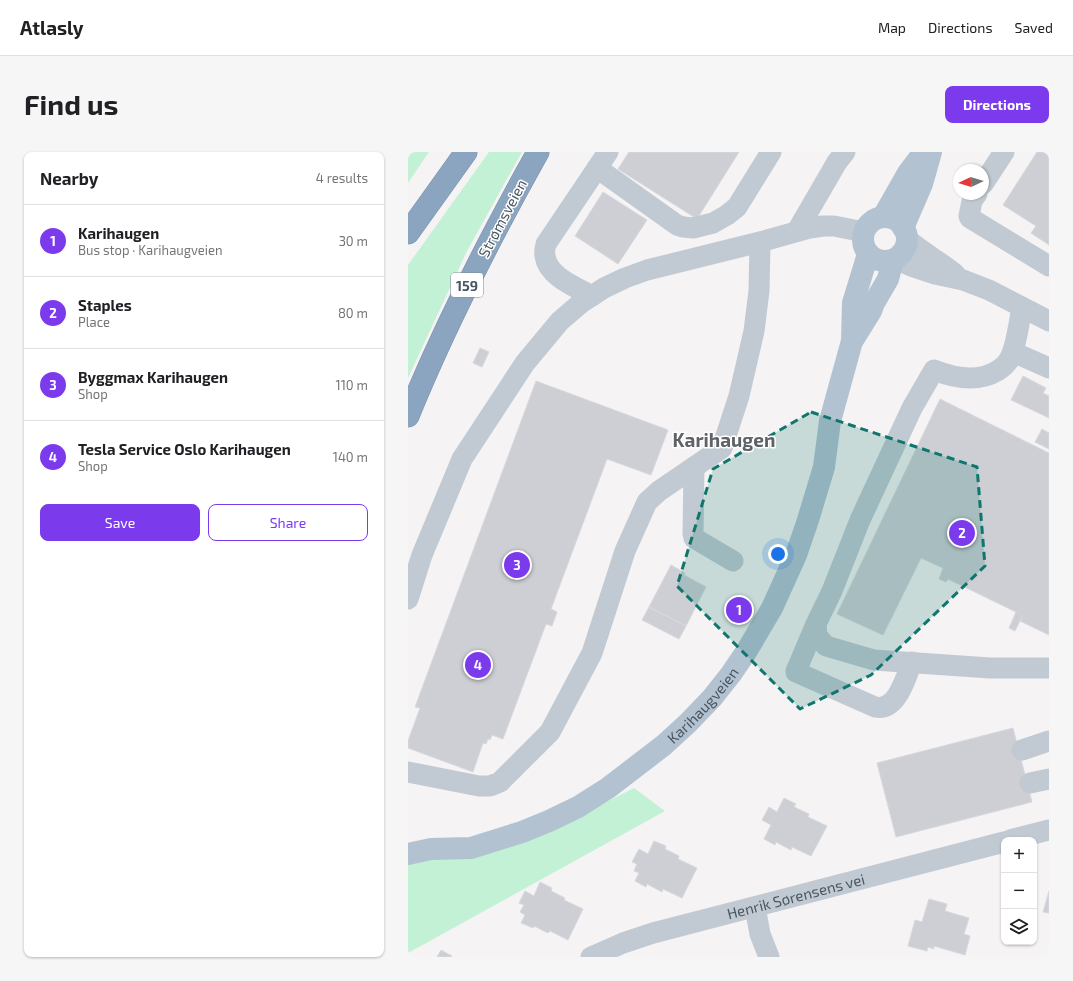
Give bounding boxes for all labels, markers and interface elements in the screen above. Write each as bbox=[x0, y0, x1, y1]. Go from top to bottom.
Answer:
text: Atlasly bbox=[20, 16, 84, 39]
text: Map bbox=[878, 19, 906, 36]
text: Directions bbox=[928, 19, 993, 36]
text: Saved bbox=[1015, 19, 1053, 36]
button: Directions bbox=[945, 86, 1049, 123]
text: Find us bbox=[24, 87, 118, 121]
north arrow bbox=[953, 164, 989, 200]
text: Nearby bbox=[40, 168, 98, 188]
text: 4 results bbox=[316, 170, 368, 186]
street label: Strømsveien bbox=[474, 176, 530, 260]
text: Karihaugen bbox=[78, 224, 159, 242]
text: 1 bbox=[50, 233, 56, 249]
text: 30 m bbox=[339, 233, 368, 249]
text: Bus stop · Karihaugveien bbox=[78, 242, 222, 258]
road number: 159 bbox=[451, 273, 483, 297]
text: Staples bbox=[78, 296, 132, 314]
text: 2 bbox=[49, 305, 57, 321]
text: 80 m bbox=[338, 305, 368, 321]
text: Place bbox=[78, 314, 110, 330]
text: Byggmax Karihaugen bbox=[78, 368, 228, 386]
text: 3 bbox=[49, 377, 57, 393]
text: 110 m bbox=[336, 377, 368, 393]
text: Shop bbox=[78, 386, 108, 402]
district label: Karihaugen bbox=[673, 428, 775, 451]
text: Tesla Service Oslo Karihaugen bbox=[78, 440, 291, 458]
text: 4 bbox=[49, 449, 57, 465]
text: 140 m bbox=[333, 449, 368, 465]
text: Shop bbox=[78, 458, 108, 474]
button: Save bbox=[40, 504, 200, 541]
button: Share bbox=[208, 504, 368, 541]
pin: 2 bbox=[949, 518, 975, 548]
your location bbox=[768, 544, 788, 564]
pin: 3 bbox=[504, 550, 530, 580]
pin: 1 bbox=[726, 595, 752, 625]
pin: 4 bbox=[465, 650, 491, 680]
street label: Karihaugveien bbox=[663, 664, 742, 747]
map controls bbox=[1001, 837, 1037, 945]
button: + bbox=[1001, 837, 1037, 873]
street label: Henrik Sørensens vei bbox=[725, 870, 867, 922]
button: − bbox=[1001, 873, 1037, 909]
button: layers bbox=[1001, 909, 1037, 945]

